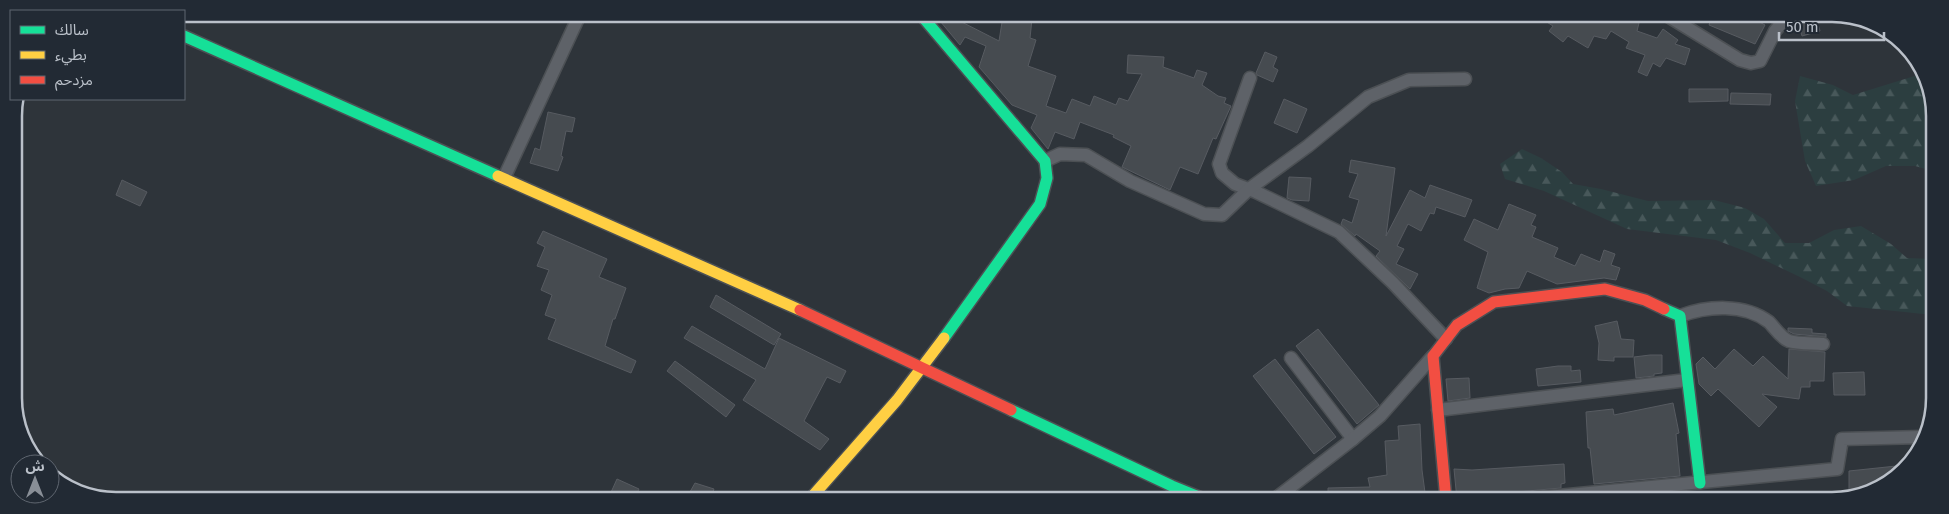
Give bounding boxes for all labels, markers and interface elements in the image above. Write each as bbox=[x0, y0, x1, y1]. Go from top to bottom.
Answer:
legend bbox=[10, 10, 185, 100]
scale bar bbox=[1779, 10, 1884, 42]
text: 50 m bbox=[1786, 18, 1819, 36]
text: سالك bbox=[55, 21, 89, 39]
text: بطيء bbox=[55, 46, 87, 66]
text: مزدحم bbox=[55, 71, 93, 91]
north arrow bbox=[10, 454, 60, 504]
text: ش bbox=[25, 458, 45, 475]

